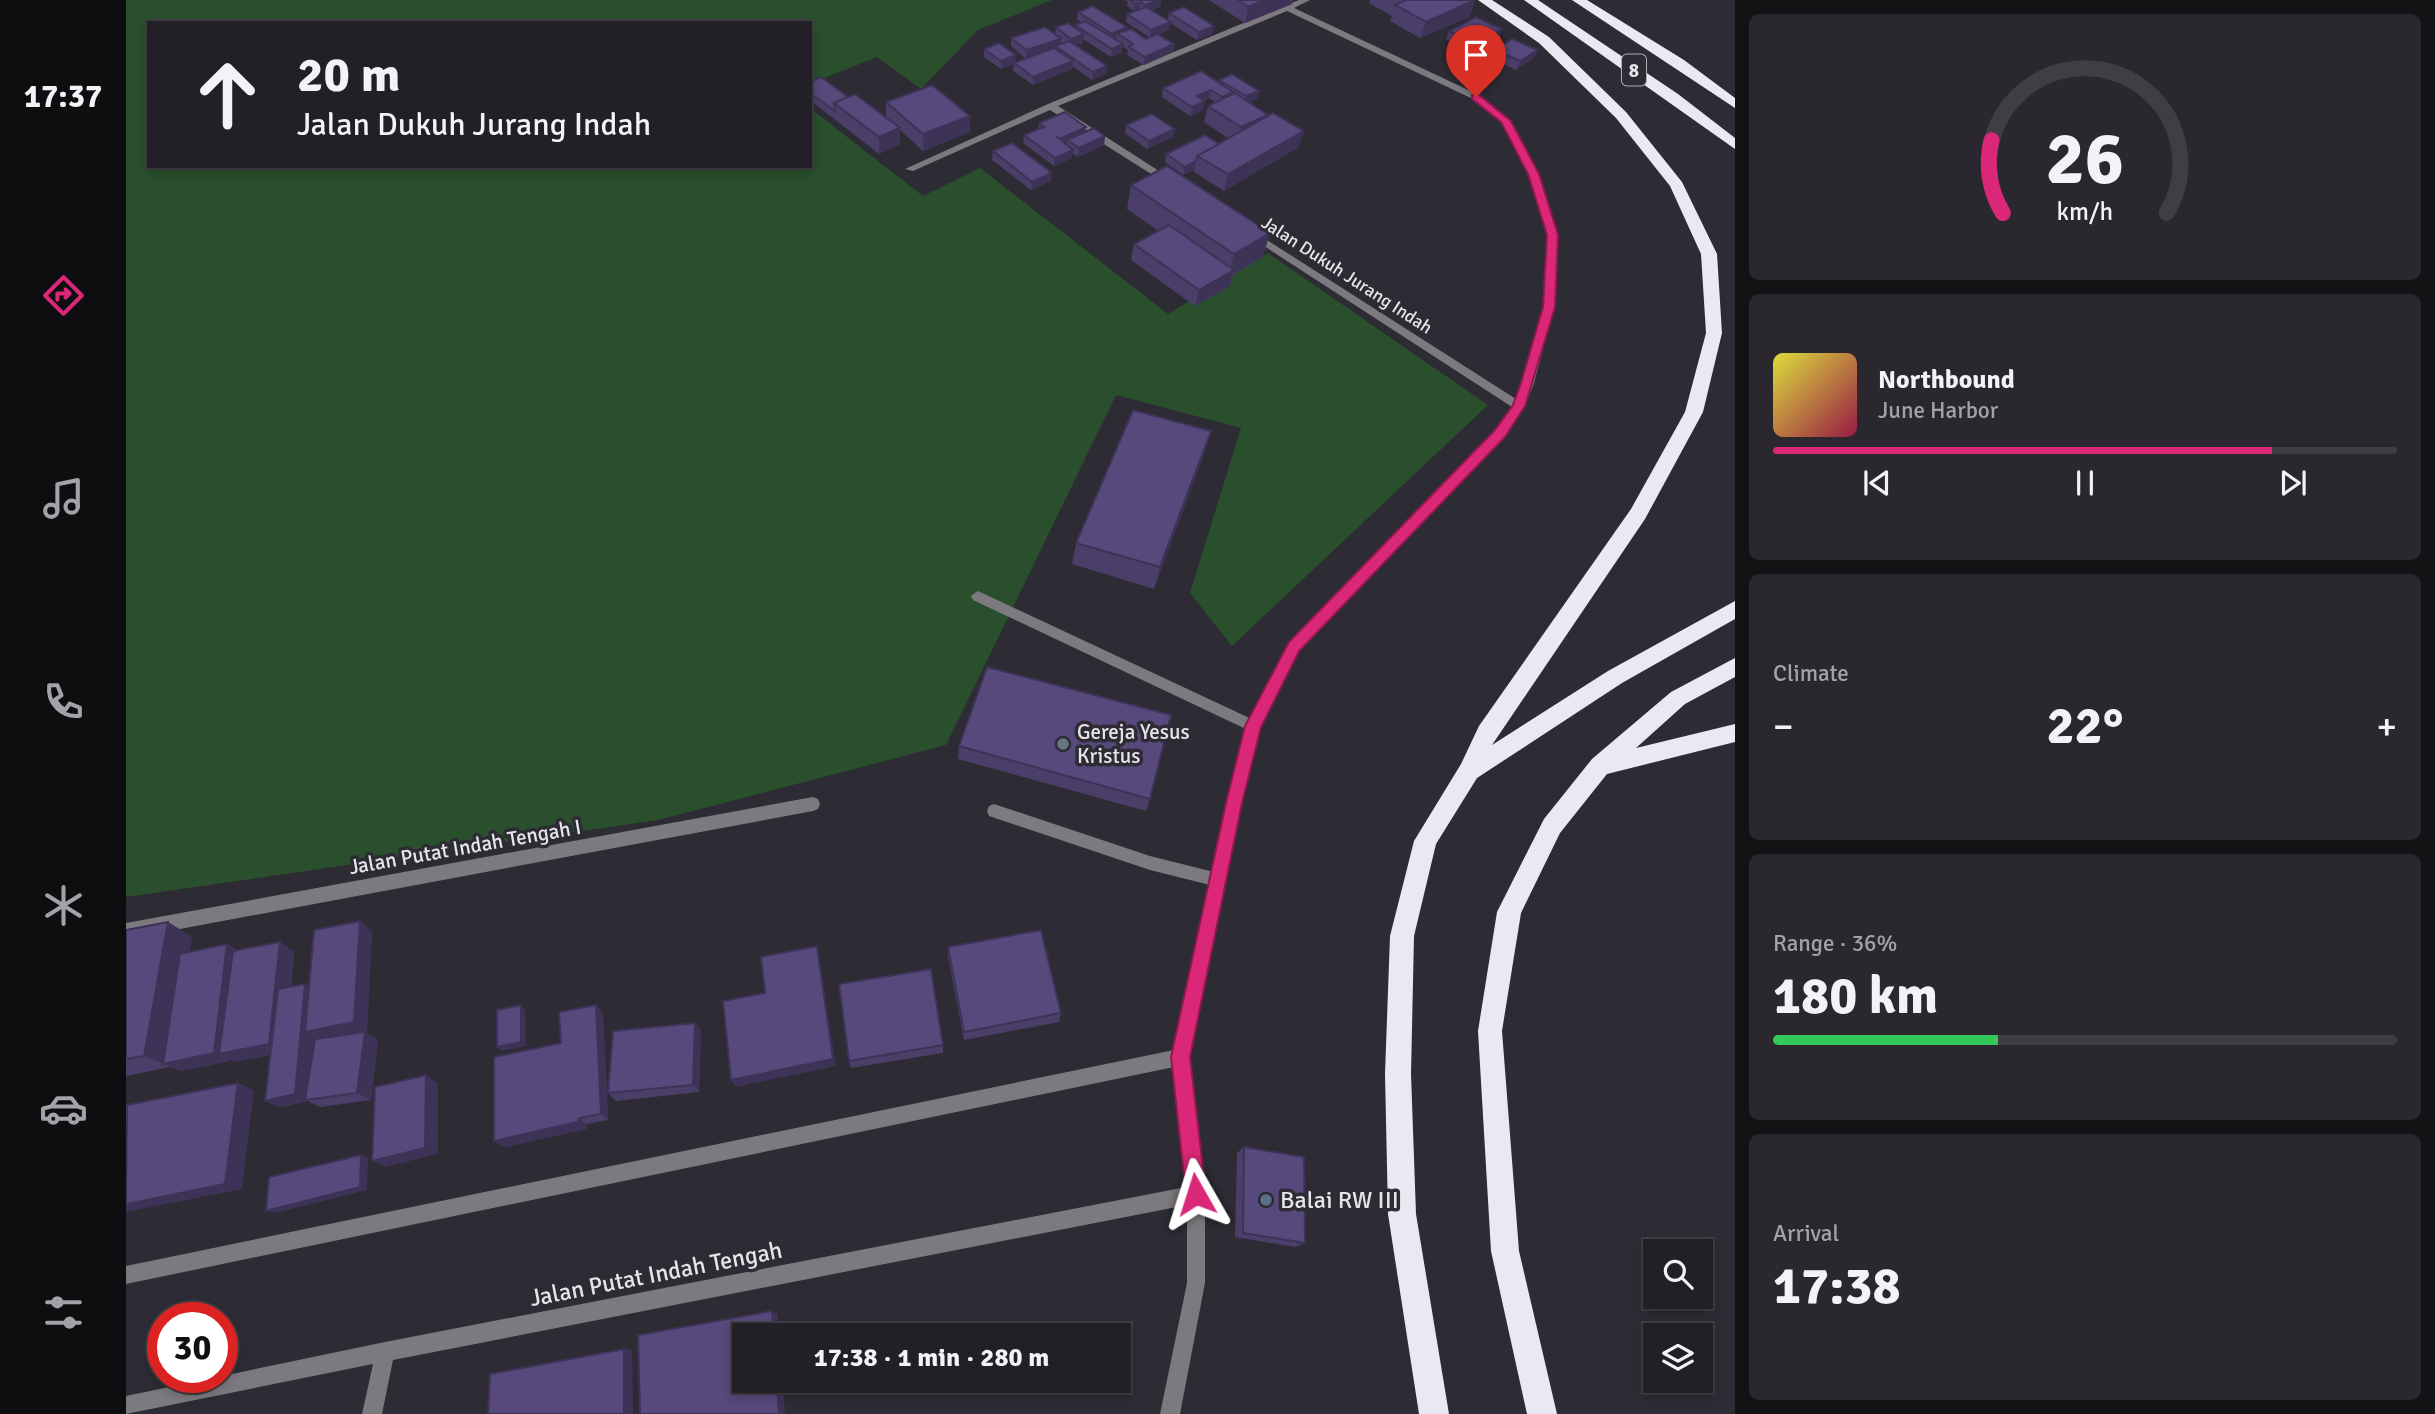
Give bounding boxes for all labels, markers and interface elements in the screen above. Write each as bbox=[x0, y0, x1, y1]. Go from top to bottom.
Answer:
pin bbox=[1446, 25, 1506, 97]
icon: arrive bbox=[1457, 36, 1495, 74]
text: 20 m bbox=[297, 45, 400, 105]
icon: ahead bbox=[182, 49, 273, 140]
road number: 8 bbox=[1622, 54, 1646, 86]
text: 17:37 bbox=[24, 77, 102, 116]
text: Jalan Dukuh Jurang Indah bbox=[297, 105, 651, 144]
text: 26 bbox=[2046, 115, 2124, 204]
text: km/h bbox=[2057, 196, 2113, 227]
street label: Jalan Dukuh Jurang Indah bbox=[1257, 212, 1437, 338]
icon: directions bbox=[39, 271, 88, 320]
text: Northbound bbox=[1878, 364, 2015, 396]
text: June Harbor bbox=[1878, 396, 1998, 425]
icon: previous bbox=[1858, 464, 1896, 502]
icon: pause bbox=[2066, 464, 2104, 502]
icon: next bbox=[2274, 464, 2312, 502]
icon: music bbox=[39, 474, 88, 523]
text: Climate bbox=[1773, 659, 1849, 688]
icon: phone bbox=[39, 677, 88, 726]
text: 22° bbox=[2047, 694, 2123, 758]
text: − bbox=[1773, 703, 1794, 750]
text: + bbox=[2376, 703, 2397, 750]
place label: Gereja Yesus Kristus bbox=[1077, 719, 1190, 769]
marker: Gereja Yesus Kristus bbox=[1055, 736, 1071, 752]
street label: Jalan Putat Indah Tengah I bbox=[347, 814, 583, 880]
icon: climate bbox=[39, 881, 88, 930]
text: Range · 36% bbox=[1773, 929, 1897, 958]
text: 180 km bbox=[1773, 964, 1938, 1028]
icon: car bbox=[39, 1084, 88, 1133]
position arrow bbox=[1159, 1157, 1233, 1231]
place label: Balai RW III bbox=[1280, 1185, 1399, 1215]
marker: Balai RW III bbox=[1258, 1192, 1274, 1208]
text: Arrival bbox=[1773, 1219, 1839, 1248]
street label: Jalan Putat Indah Tengah bbox=[527, 1235, 785, 1313]
map controls bbox=[1643, 1239, 1713, 1393]
button: search bbox=[1643, 1239, 1713, 1309]
text: 17:38 bbox=[1773, 1254, 1901, 1318]
icon: filters bbox=[39, 1288, 88, 1337]
speed limit sign: 30 bbox=[147, 1302, 238, 1393]
button: layers bbox=[1643, 1323, 1713, 1393]
text: 17:38 · 1 min · 280 m bbox=[814, 1342, 1049, 1374]

